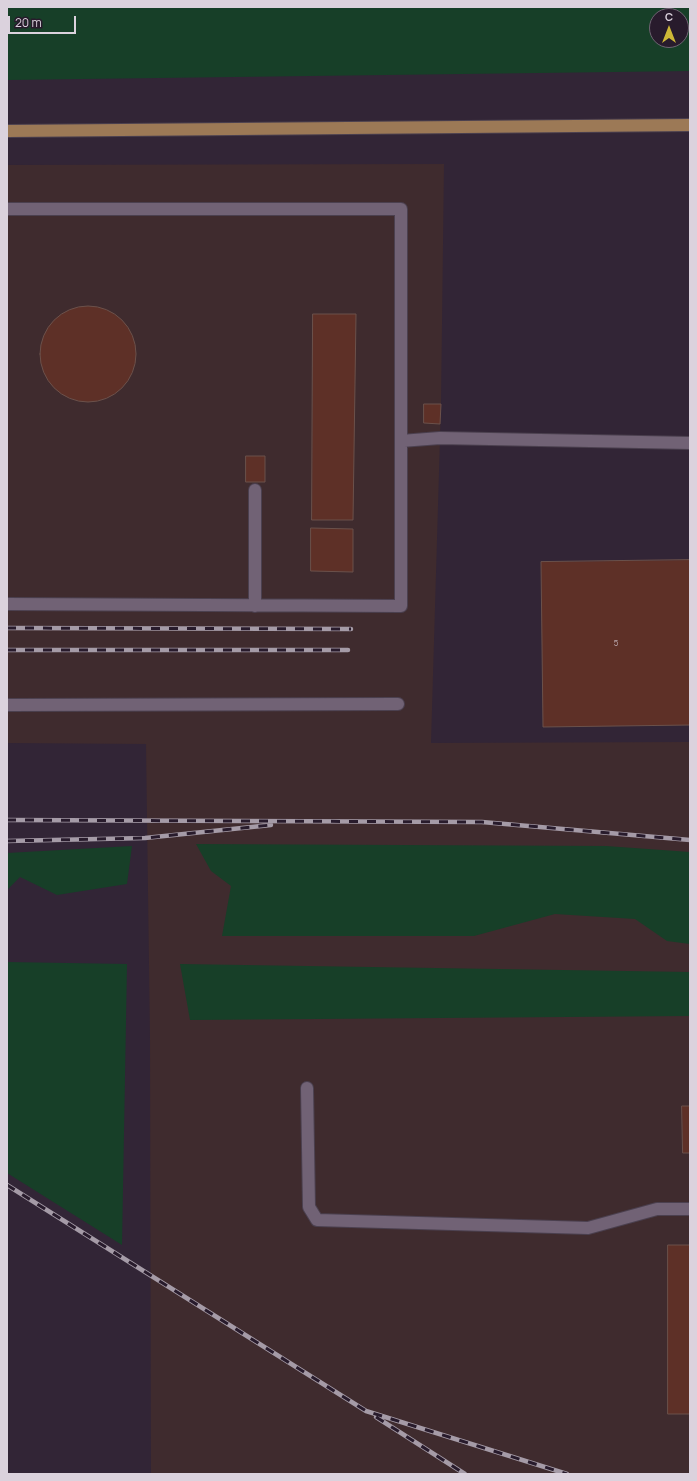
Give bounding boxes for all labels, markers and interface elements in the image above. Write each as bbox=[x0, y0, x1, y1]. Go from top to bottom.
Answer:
scale bar bbox=[10, 8, 78, 34]
north arrow bbox=[649, 8, 689, 48]
text: С bbox=[665, 9, 673, 24]
text: 20 m bbox=[15, 14, 42, 31]
house number: 5 bbox=[614, 639, 618, 649]

